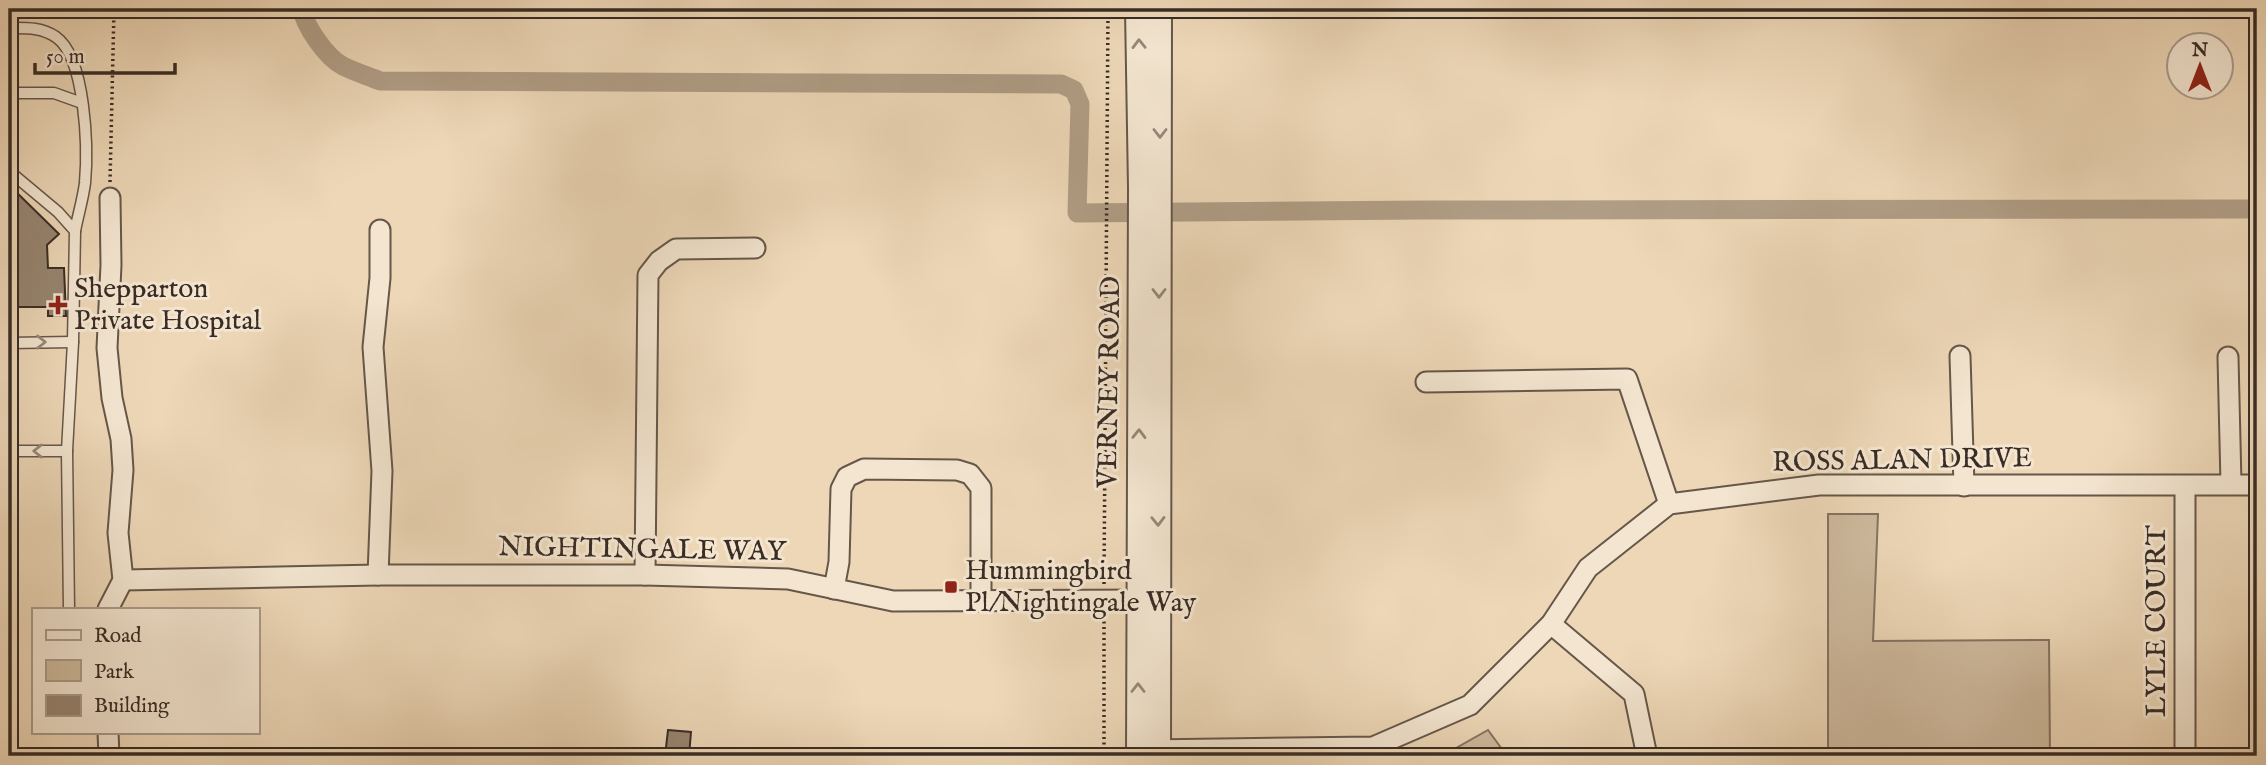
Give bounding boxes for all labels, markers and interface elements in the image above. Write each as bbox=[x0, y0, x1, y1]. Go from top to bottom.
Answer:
scale bar bbox=[35, 32, 175, 76]
north arrow bbox=[2164, 32, 2234, 102]
one-way arrow bbox=[1131, 39, 1147, 49]
text: N bbox=[2191, 39, 2209, 63]
text: 50 m bbox=[46, 44, 85, 71]
one-way arrow bbox=[1152, 128, 1168, 138]
place label: Shepparton Private Hospital bbox=[74, 272, 262, 339]
street label: VERNEY ROAD bbox=[1091, 276, 1129, 489]
one-way arrow bbox=[1151, 288, 1167, 299]
marker: Shepparton Private Hospital bbox=[48, 295, 68, 315]
one-way arrow bbox=[36, 334, 47, 350]
one-way arrow bbox=[1131, 428, 1147, 439]
street label: ROSS ALAN DRIVE bbox=[1772, 441, 2032, 481]
one-way arrow bbox=[32, 443, 43, 459]
one-way arrow bbox=[1150, 516, 1166, 526]
street label: LYLE COURT bbox=[2140, 524, 2175, 717]
street label: NIGHTINGALE WAY bbox=[498, 530, 788, 570]
place label: Hummingbird Pl/Nightingale Way bbox=[965, 554, 1196, 621]
marker: Hummingbird Pl/Nightingale Way bbox=[943, 579, 959, 595]
legend bbox=[32, 608, 259, 734]
text: Road bbox=[94, 623, 142, 650]
text: Park bbox=[94, 659, 135, 686]
one-way arrow bbox=[1130, 682, 1146, 693]
text: Building bbox=[94, 693, 170, 720]

